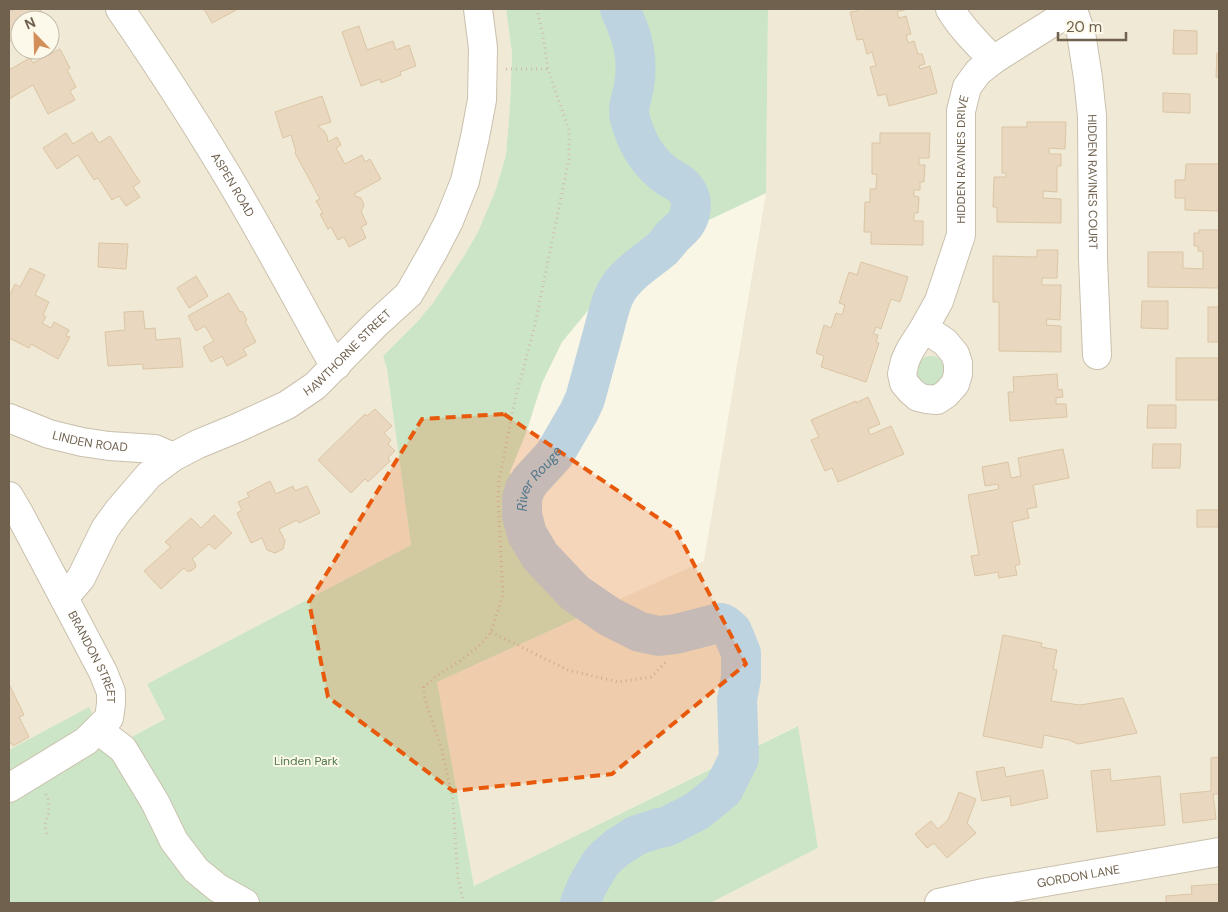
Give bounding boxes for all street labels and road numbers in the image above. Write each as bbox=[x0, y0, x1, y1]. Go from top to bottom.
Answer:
street label: HIDDEN RAVINES DRIVE bbox=[953, 93, 973, 224]
street label: HIDDEN RAVINES COURT bbox=[1084, 114, 1101, 250]
street label: ASPEN ROAD bbox=[207, 150, 258, 220]
street label: HAWTHORNE STREET bbox=[300, 306, 395, 400]
street label: LINDEN ROAD bbox=[51, 427, 128, 455]
street label: BRANDON STREET bbox=[64, 608, 119, 704]
street label: GORDON LANE bbox=[1036, 861, 1121, 891]

